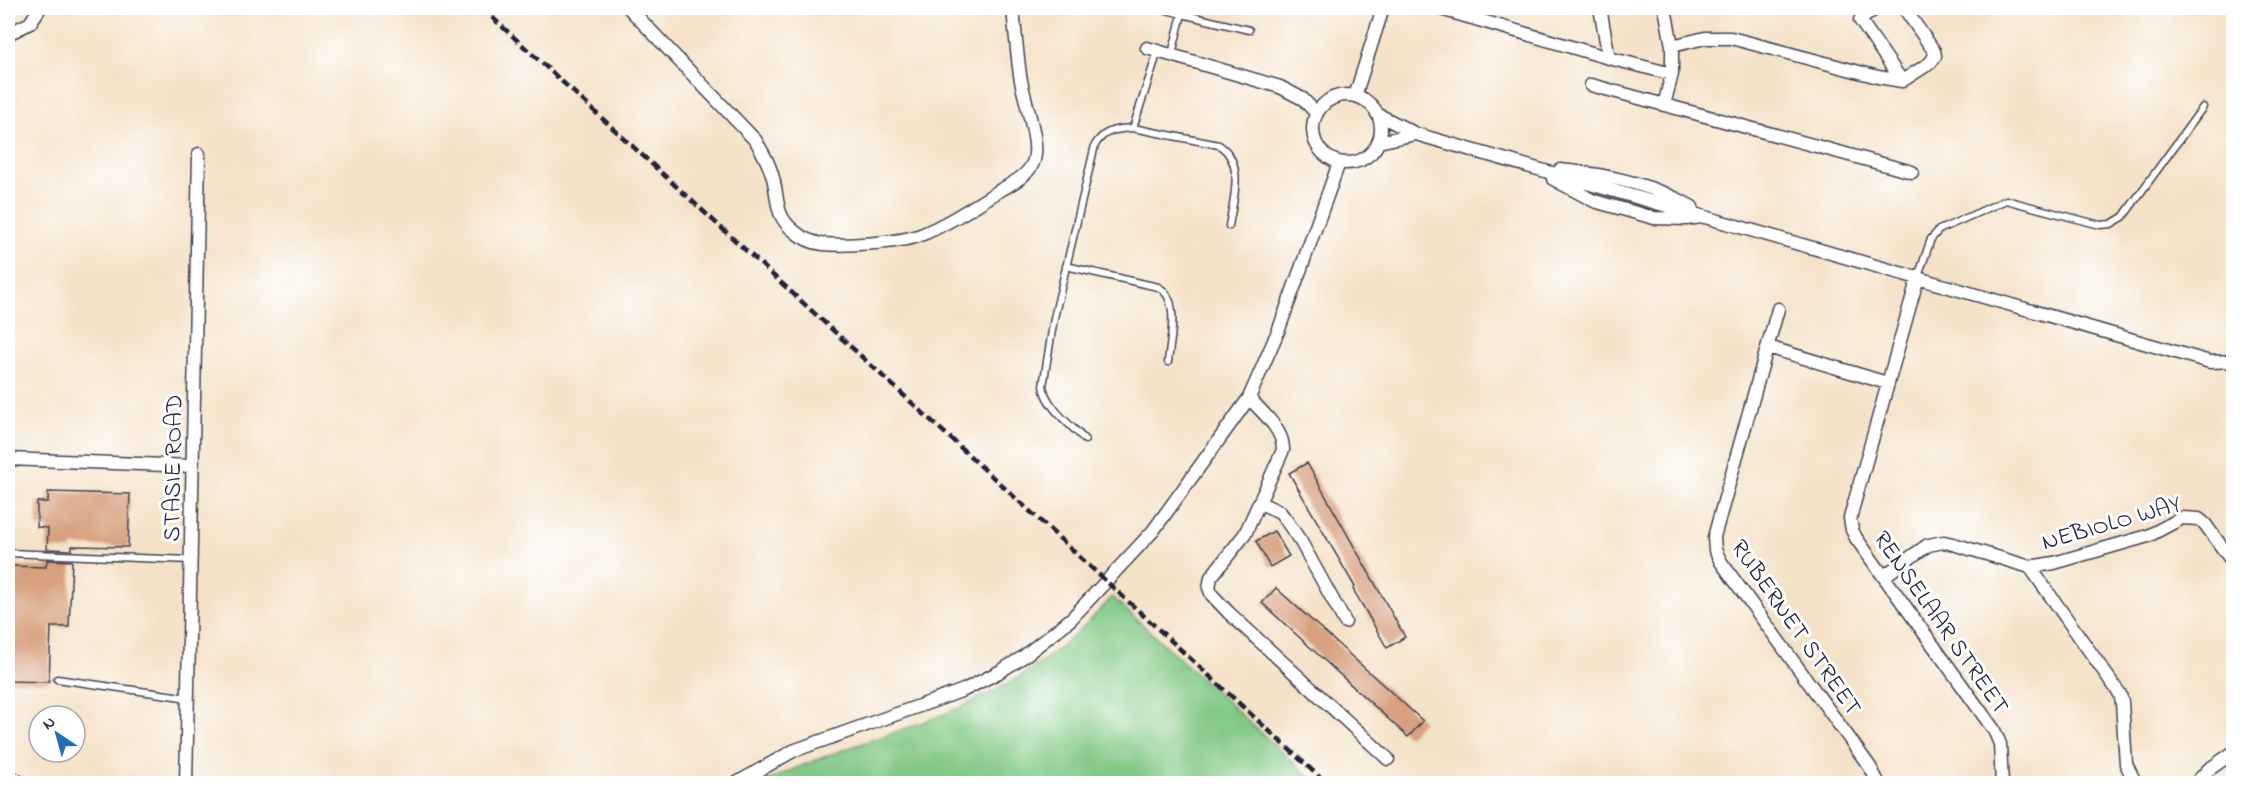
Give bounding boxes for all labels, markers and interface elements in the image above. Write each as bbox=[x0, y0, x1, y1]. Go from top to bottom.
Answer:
street label: STASIE ROAD bbox=[156, 394, 193, 542]
street label: NEBIOLO WAY bbox=[2038, 488, 2185, 561]
street label: RENSELAAR STREET bbox=[1863, 525, 2017, 723]
street label: RUBERNET STREET bbox=[1721, 533, 1869, 724]
north arrow bbox=[27, 704, 87, 764]
text: N bbox=[38, 710, 61, 736]

